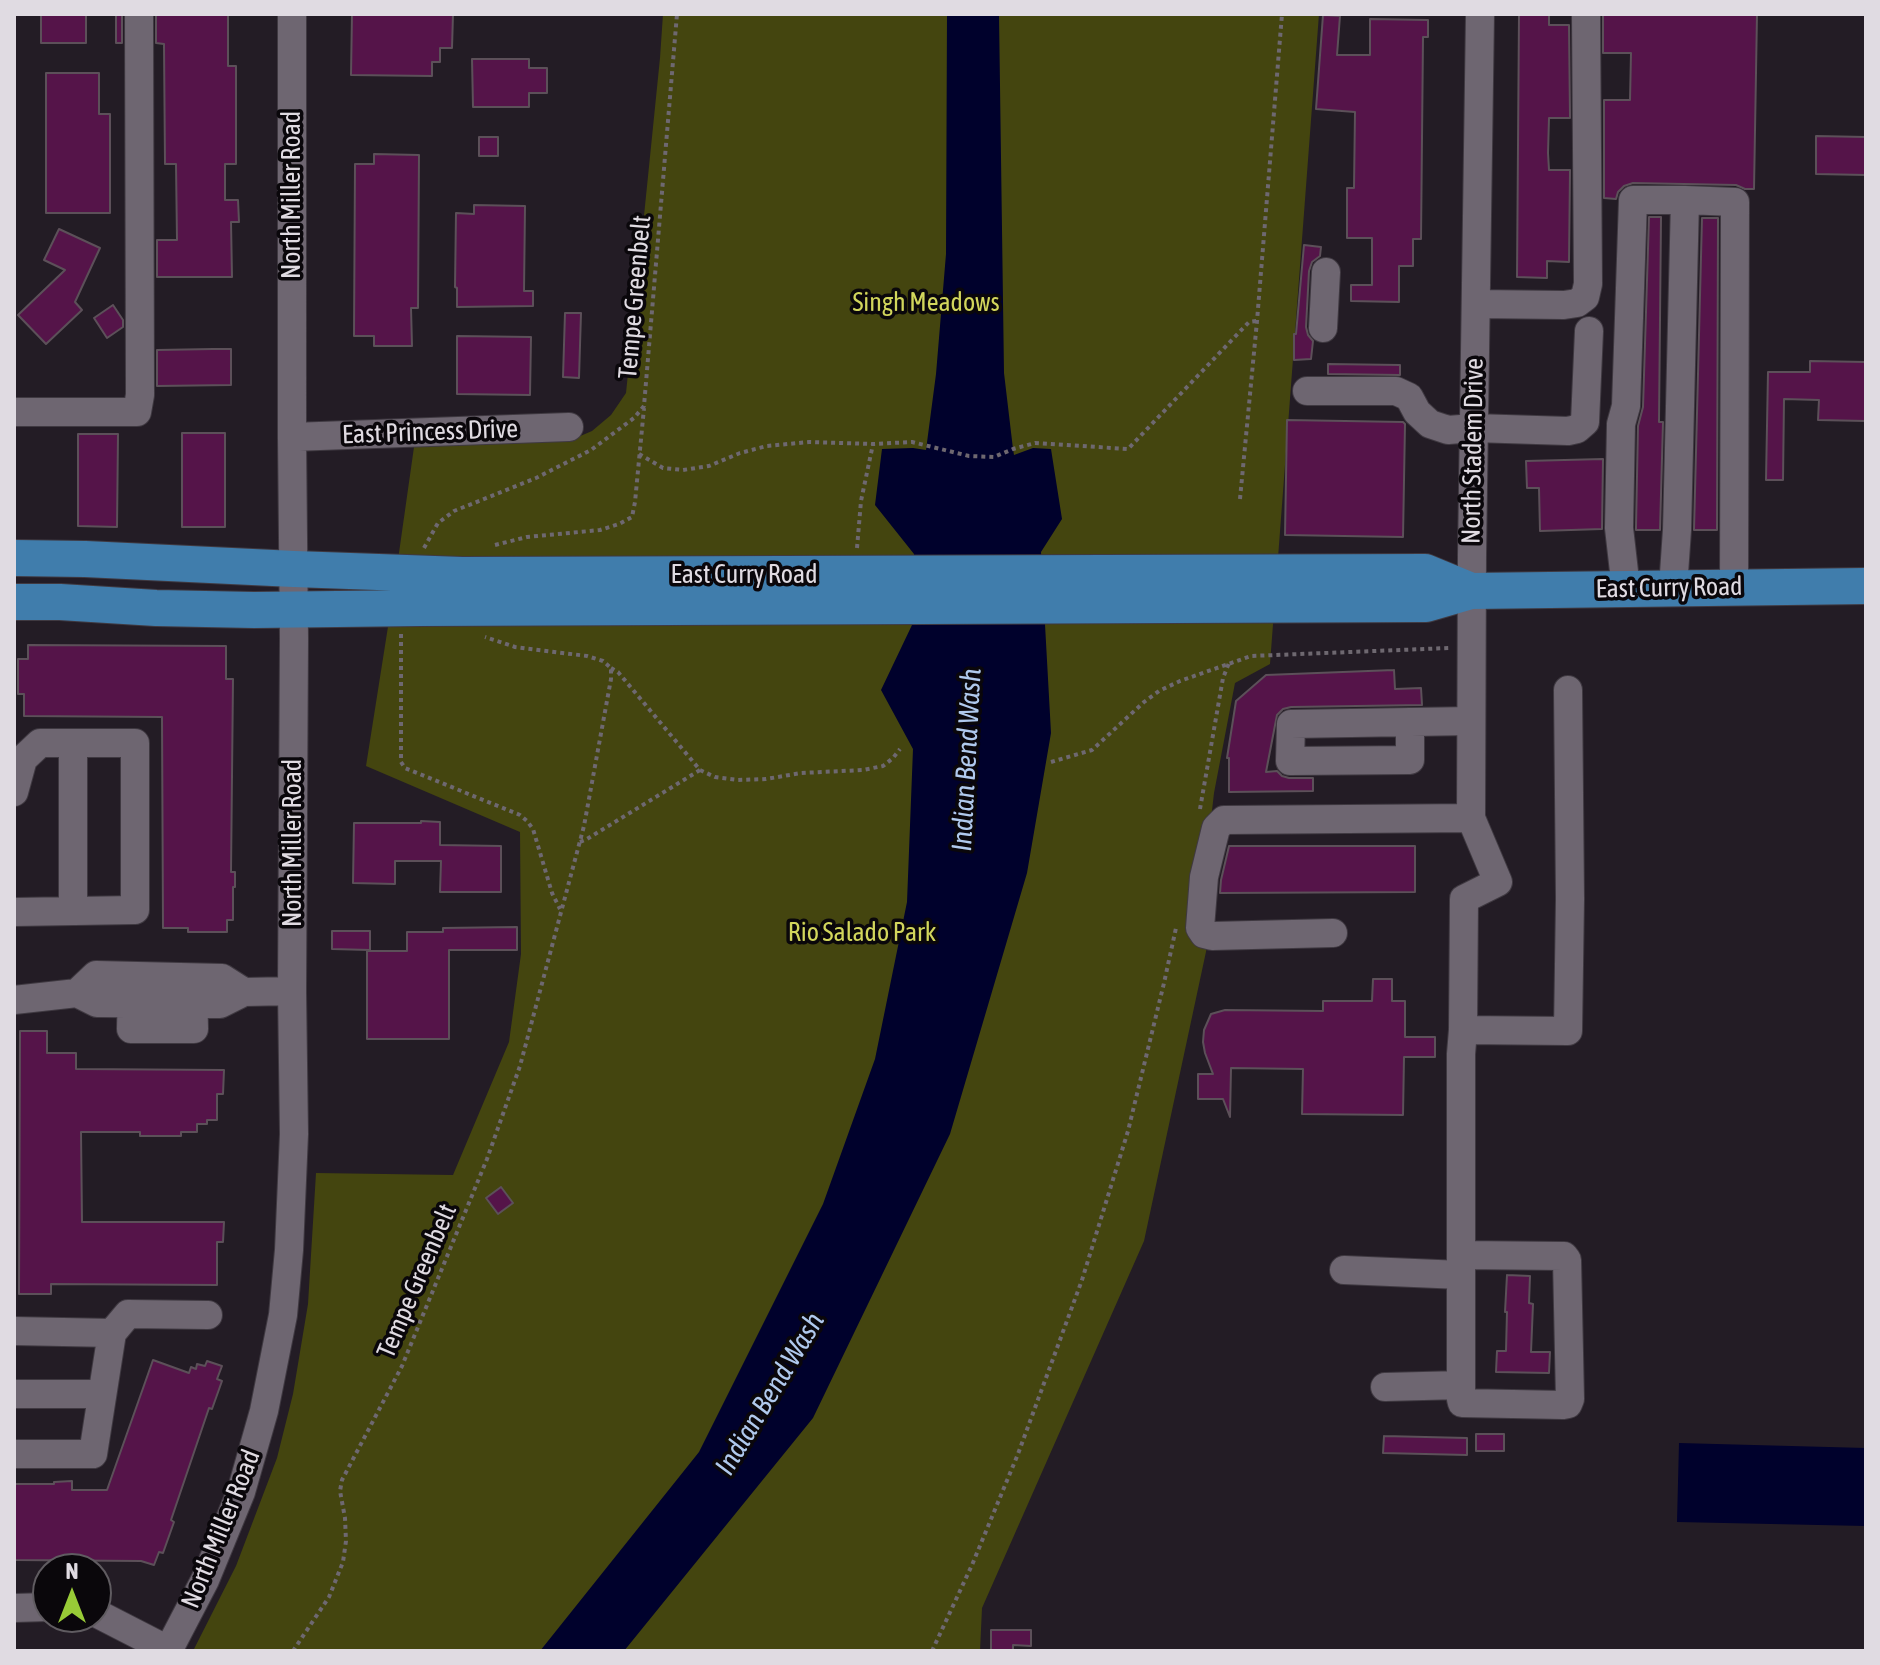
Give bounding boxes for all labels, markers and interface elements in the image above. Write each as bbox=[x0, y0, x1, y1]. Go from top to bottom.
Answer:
street label: North Miller Road bbox=[276, 111, 308, 279]
street label: Tempe Greenbelt bbox=[612, 214, 658, 380]
park label: Singh Meadows bbox=[852, 287, 1000, 319]
street label: North Stadem Drive bbox=[1456, 358, 1490, 544]
street label: East Princess Drive bbox=[341, 413, 519, 451]
street label: East Curry Road bbox=[671, 559, 817, 591]
street label: East Curry Road bbox=[1595, 571, 1743, 605]
water label: Indian Bend Wash bbox=[945, 668, 989, 852]
street label: North Miller Road bbox=[277, 759, 309, 927]
park label: Rio Salado Park bbox=[788, 917, 936, 949]
street label: Tempe Greenbelt bbox=[371, 1199, 463, 1363]
water label: Indian Bend Wash bbox=[708, 1307, 832, 1481]
street label: North Miller Road bbox=[175, 1445, 267, 1613]
north arrow bbox=[32, 1553, 112, 1633]
text: N bbox=[66, 1558, 78, 1584]

